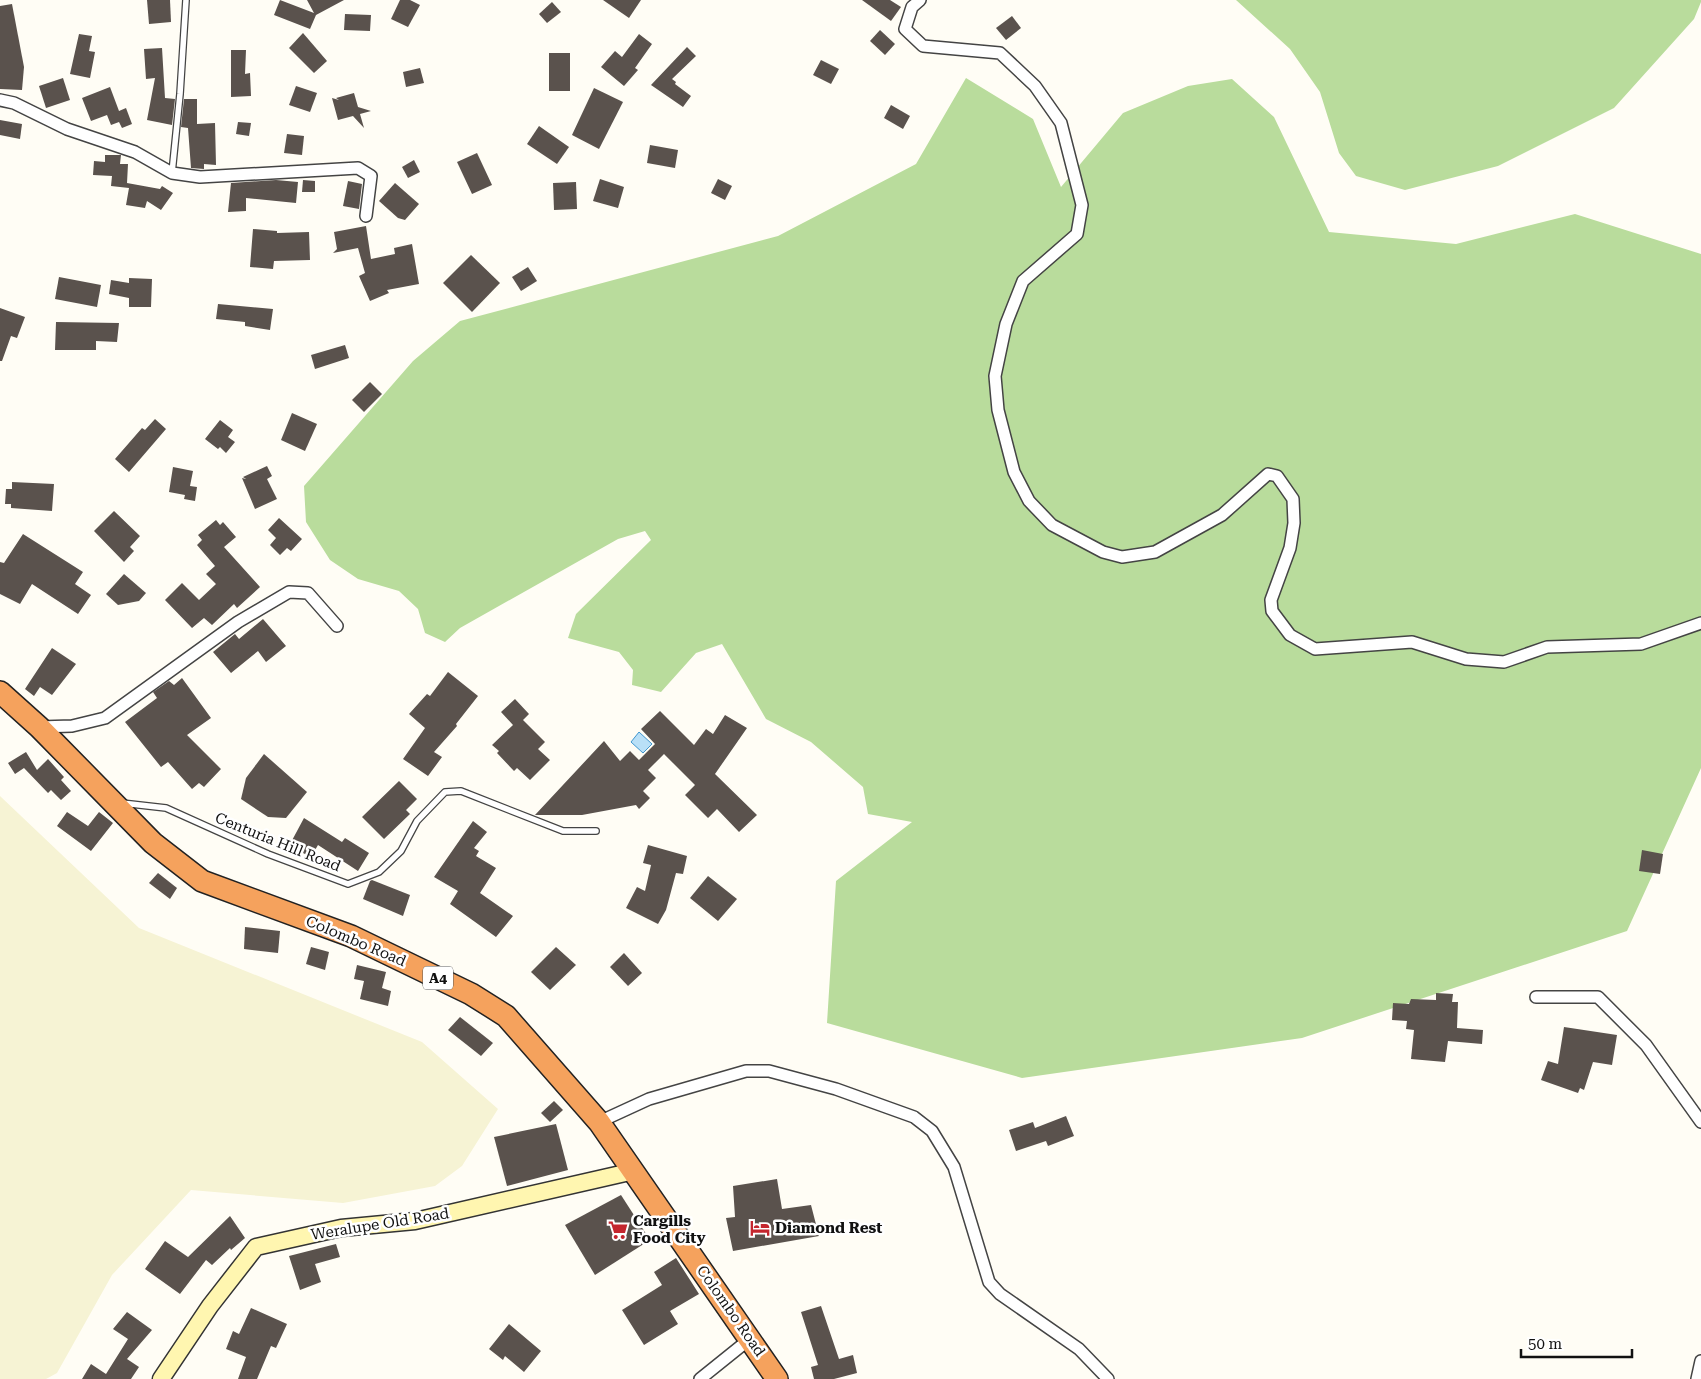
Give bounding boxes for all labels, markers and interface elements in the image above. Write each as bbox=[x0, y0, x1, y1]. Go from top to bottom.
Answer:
street label: Centuria Hill Road bbox=[213, 809, 344, 876]
street label: Colombo Road bbox=[303, 912, 409, 970]
road number: A4 bbox=[423, 966, 453, 990]
street label: Weralupe Old Road bbox=[310, 1204, 451, 1244]
place label: Cargills Food City bbox=[633, 1212, 706, 1247]
hotel icon: Diamond Rest bbox=[749, 1217, 771, 1239]
supermarket icon: Cargills Food City bbox=[607, 1219, 629, 1241]
place label: Diamond Rest bbox=[775, 1219, 882, 1237]
street label: Colombo Road bbox=[693, 1262, 769, 1360]
scale bar bbox=[1521, 1326, 1632, 1358]
text: 50 m bbox=[1528, 1335, 1563, 1353]

